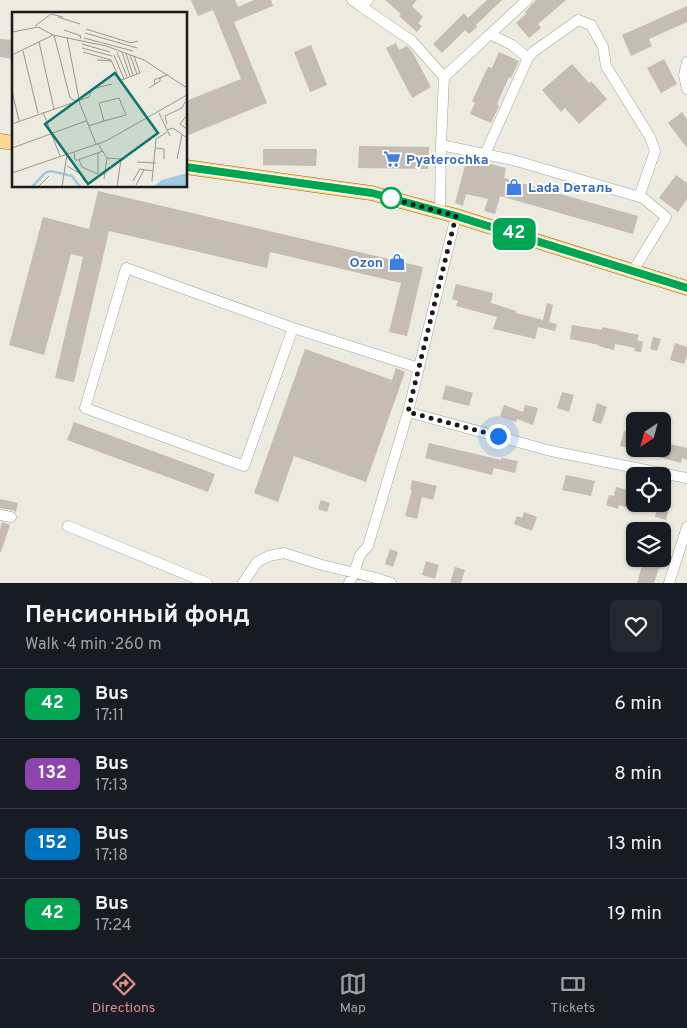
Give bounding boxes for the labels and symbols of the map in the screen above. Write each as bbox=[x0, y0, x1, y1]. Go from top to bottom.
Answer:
inset map bbox=[12, 12, 188, 188]
supermarket icon: Pyaterochka bbox=[382, 149, 402, 169]
place label: Pyaterochka bbox=[406, 152, 488, 169]
shop icon: Lada Dеталь bbox=[504, 177, 524, 197]
place label: Lada Dеталь bbox=[528, 180, 612, 197]
unlabelled marker bbox=[380, 187, 402, 209]
line badge: 42 bbox=[492, 218, 536, 250]
shop icon: Ozon bbox=[387, 252, 407, 272]
place label: Ozon bbox=[350, 255, 383, 272]
north arrow bbox=[626, 412, 671, 458]
your location bbox=[486, 424, 511, 449]

